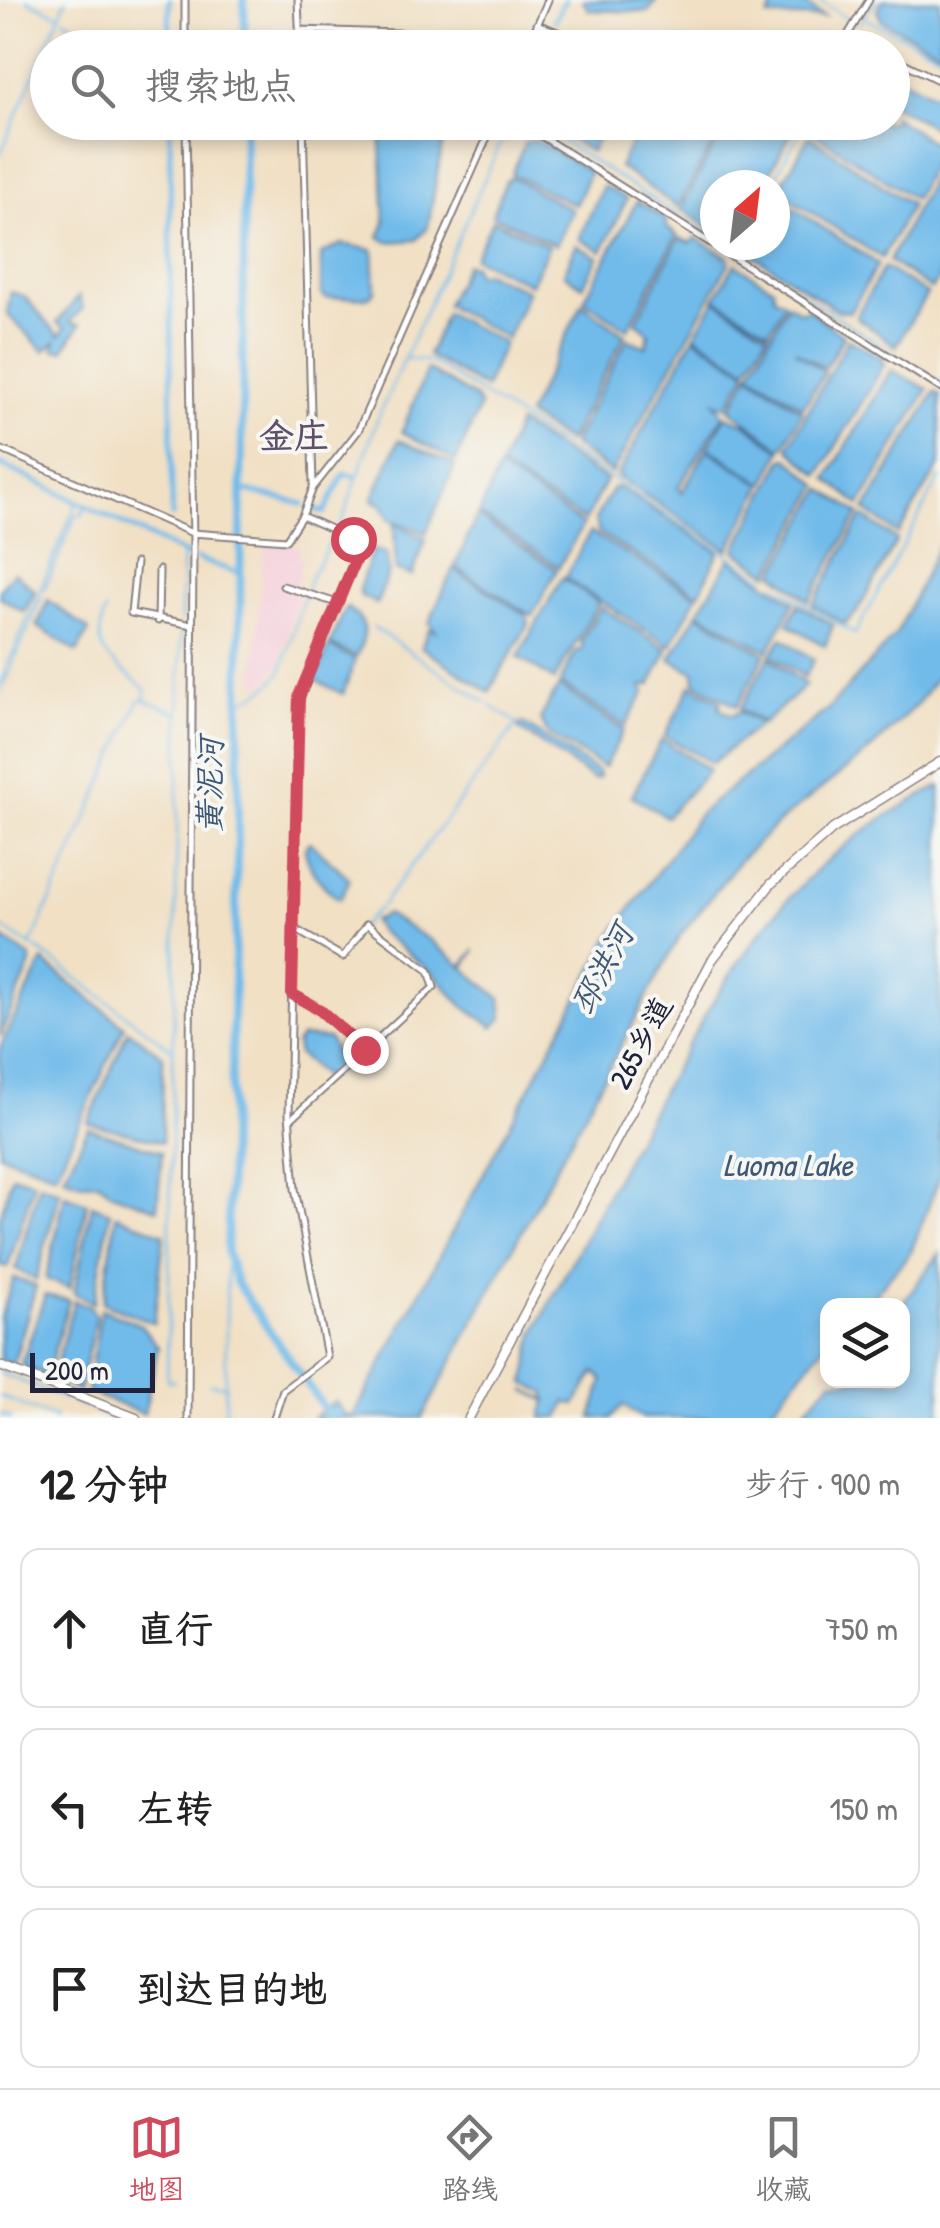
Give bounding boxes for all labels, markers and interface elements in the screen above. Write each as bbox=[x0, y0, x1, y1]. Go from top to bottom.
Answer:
search box bbox=[30, 30, 910, 140]
icon: search bbox=[65, 58, 120, 113]
text: 搜索地点 bbox=[145, 59, 297, 111]
north arrow bbox=[700, 170, 790, 260]
district label: 金庄 bbox=[259, 412, 329, 459]
route start bbox=[331, 517, 377, 563]
water label: 黄泥河 bbox=[187, 732, 232, 833]
water label: 邳洪河 bbox=[560, 912, 645, 1021]
street label: 265乡道 bbox=[599, 990, 681, 1095]
route end bbox=[343, 1028, 389, 1074]
water label: Luoma Lake bbox=[723, 1143, 854, 1186]
map controls bbox=[820, 1298, 910, 1388]
button: layers bbox=[820, 1298, 910, 1388]
scale bar bbox=[30, 1348, 155, 1392]
text: 200 m bbox=[45, 1351, 109, 1389]
text: 12 分钟 bbox=[40, 1455, 169, 1512]
text: 步行 · 900 m bbox=[745, 1462, 900, 1505]
icon: ahead bbox=[42, 1601, 97, 1656]
text: 直行 bbox=[137, 1602, 213, 1654]
text: 750 m bbox=[825, 1607, 898, 1650]
icon: left bbox=[42, 1781, 97, 1836]
text: 左转 bbox=[137, 1782, 213, 1834]
text: 150 m bbox=[829, 1787, 898, 1830]
icon: arrive bbox=[42, 1961, 97, 2016]
text: 到达目的地 bbox=[137, 1962, 327, 2014]
tab: 地图 bbox=[129, 2110, 185, 2208]
tab: 路线 bbox=[442, 2110, 498, 2208]
tab: 收藏 bbox=[755, 2110, 811, 2208]

